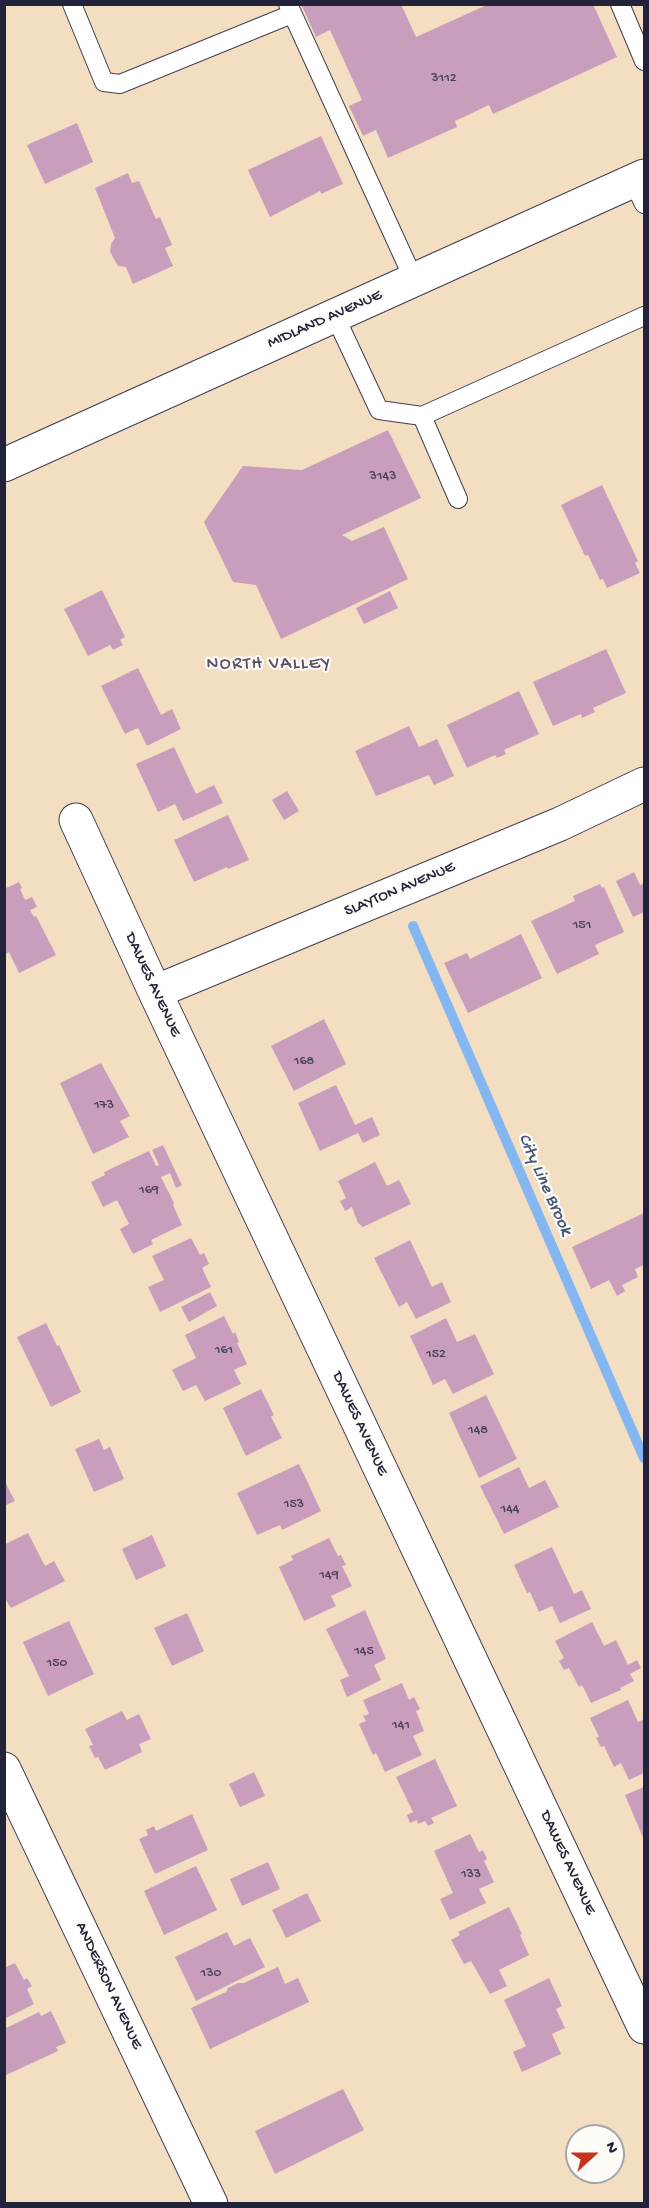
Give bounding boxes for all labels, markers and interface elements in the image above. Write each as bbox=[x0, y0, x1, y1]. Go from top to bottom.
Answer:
house number: 3112 bbox=[431, 71, 457, 87]
street label: MIDLAND AVENUE bbox=[265, 286, 385, 354]
house number: 3143 bbox=[370, 469, 396, 485]
district label: NORTH VALLEY bbox=[207, 654, 331, 676]
street label: SLAYTON AVENUE bbox=[342, 858, 458, 922]
house number: 151 bbox=[573, 918, 591, 934]
street label: DAWES AVENUE bbox=[120, 930, 184, 1040]
house number: 168 bbox=[294, 1054, 314, 1070]
house number: 173 bbox=[94, 1098, 114, 1114]
water label: City Line Brook bbox=[512, 1131, 576, 1239]
house number: 169 bbox=[139, 1183, 159, 1199]
house number: 161 bbox=[215, 1343, 233, 1359]
house number: 152 bbox=[426, 1347, 446, 1363]
street label: DAWES AVENUE bbox=[327, 1369, 391, 1479]
house number: 148 bbox=[468, 1423, 488, 1439]
house number: 153 bbox=[284, 1497, 304, 1513]
house number: 144 bbox=[501, 1502, 519, 1518]
house number: 149 bbox=[319, 1568, 339, 1584]
house number: 145 bbox=[354, 1644, 374, 1660]
house number: 150 bbox=[47, 1656, 67, 1672]
house number: 141 bbox=[392, 1718, 410, 1734]
street label: DAWES AVENUE bbox=[535, 1808, 599, 1918]
house number: 133 bbox=[461, 1867, 481, 1883]
street label: ANDERSON AVENUE bbox=[70, 1919, 146, 2053]
house number: 130 bbox=[201, 1966, 221, 1982]
north arrow bbox=[565, 2124, 625, 2184]
text: N bbox=[600, 2140, 621, 2156]

